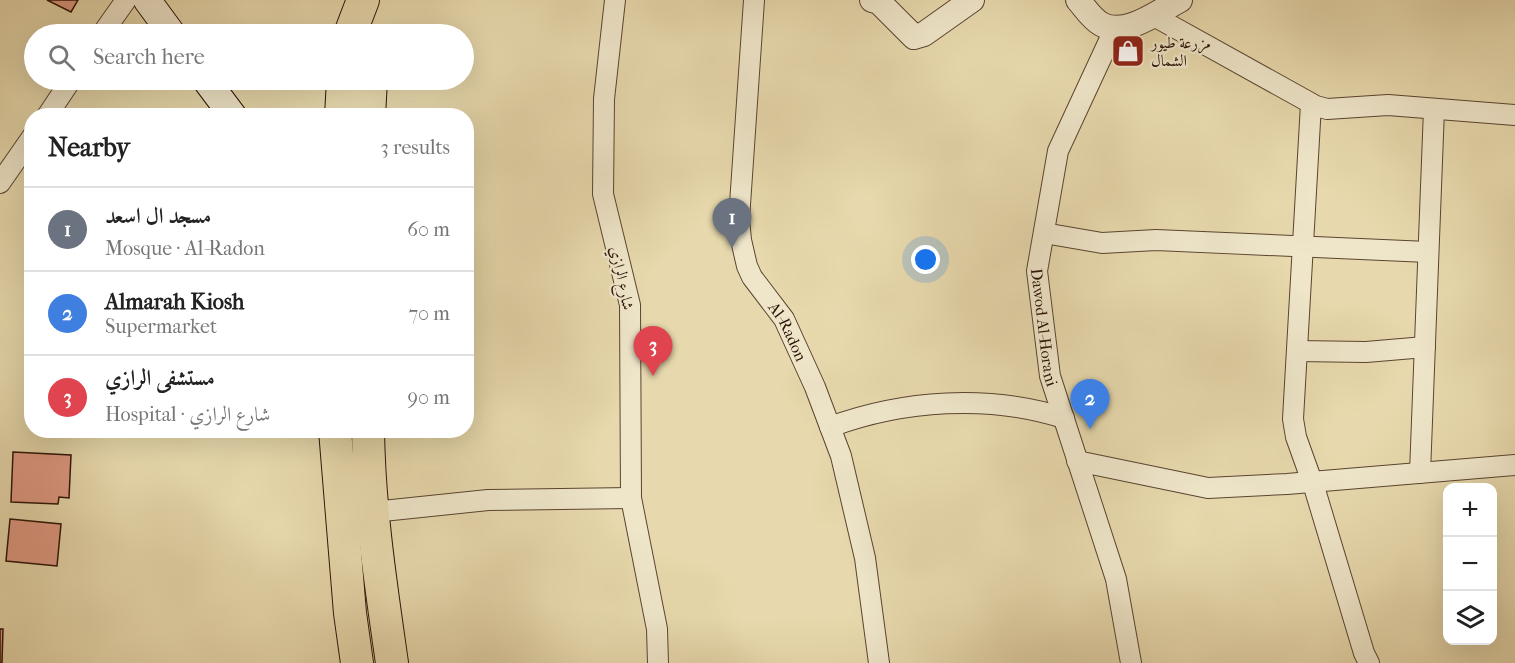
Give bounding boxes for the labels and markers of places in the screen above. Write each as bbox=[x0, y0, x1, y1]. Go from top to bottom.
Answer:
shop icon: مزرعة طيور الشمال bbox=[1110, 33, 1146, 69]
place label: مزرعة طيور الشمال bbox=[1149, 33, 1211, 70]
pin: 1 bbox=[712, 198, 752, 248]
pin: 3 bbox=[634, 326, 672, 376]
pin: 2 bbox=[1070, 380, 1110, 429]

